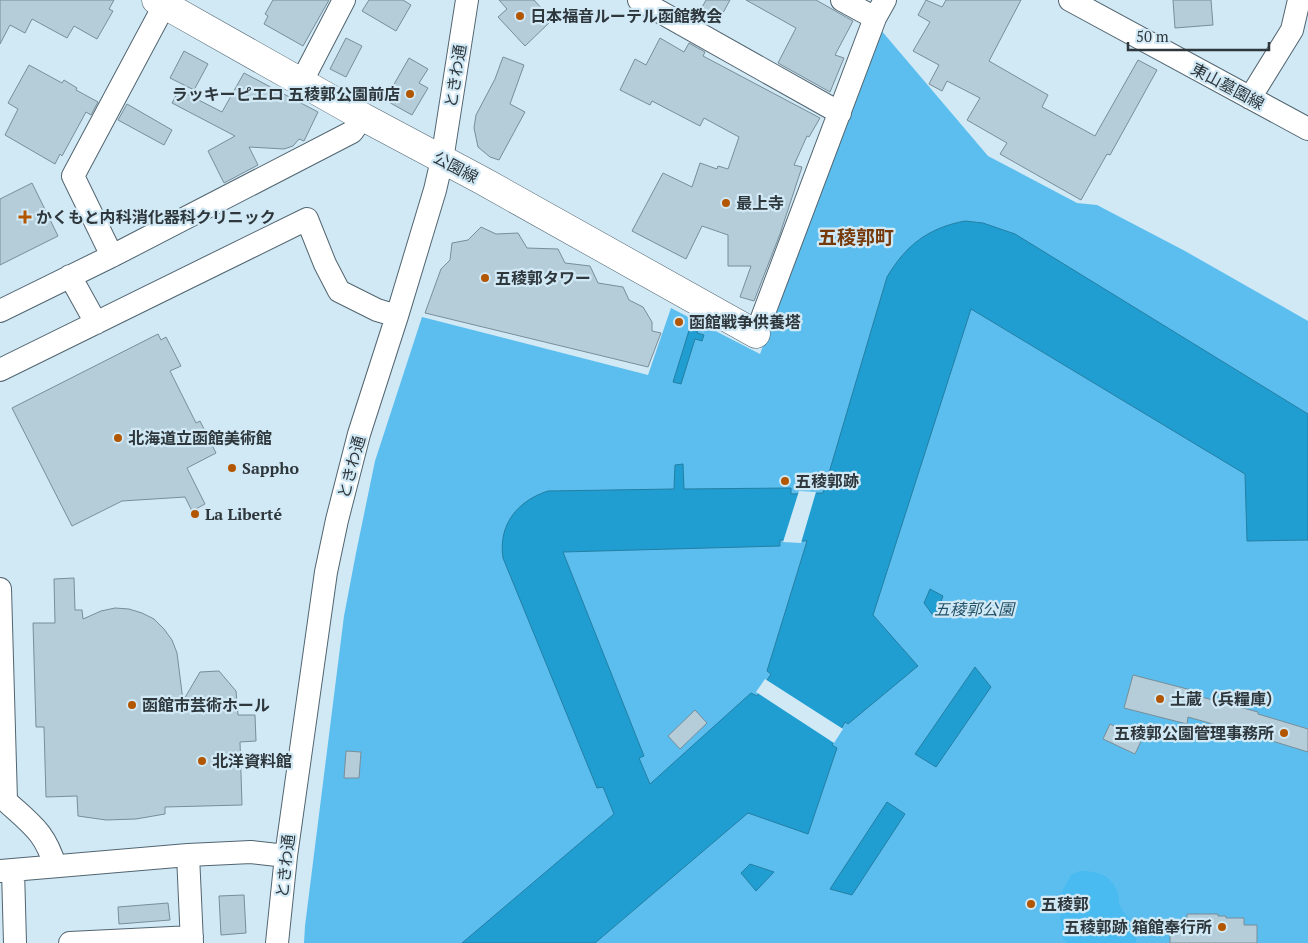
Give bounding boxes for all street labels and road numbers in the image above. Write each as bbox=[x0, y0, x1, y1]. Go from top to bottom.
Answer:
street label: ときわ通 bbox=[439, 43, 471, 109]
street label: 東山墓園線 bbox=[1188, 58, 1268, 114]
street label: 公園線 bbox=[430, 146, 482, 188]
street label: ときわ通 bbox=[332, 433, 370, 501]
street label: ときわ通 bbox=[271, 833, 299, 899]

